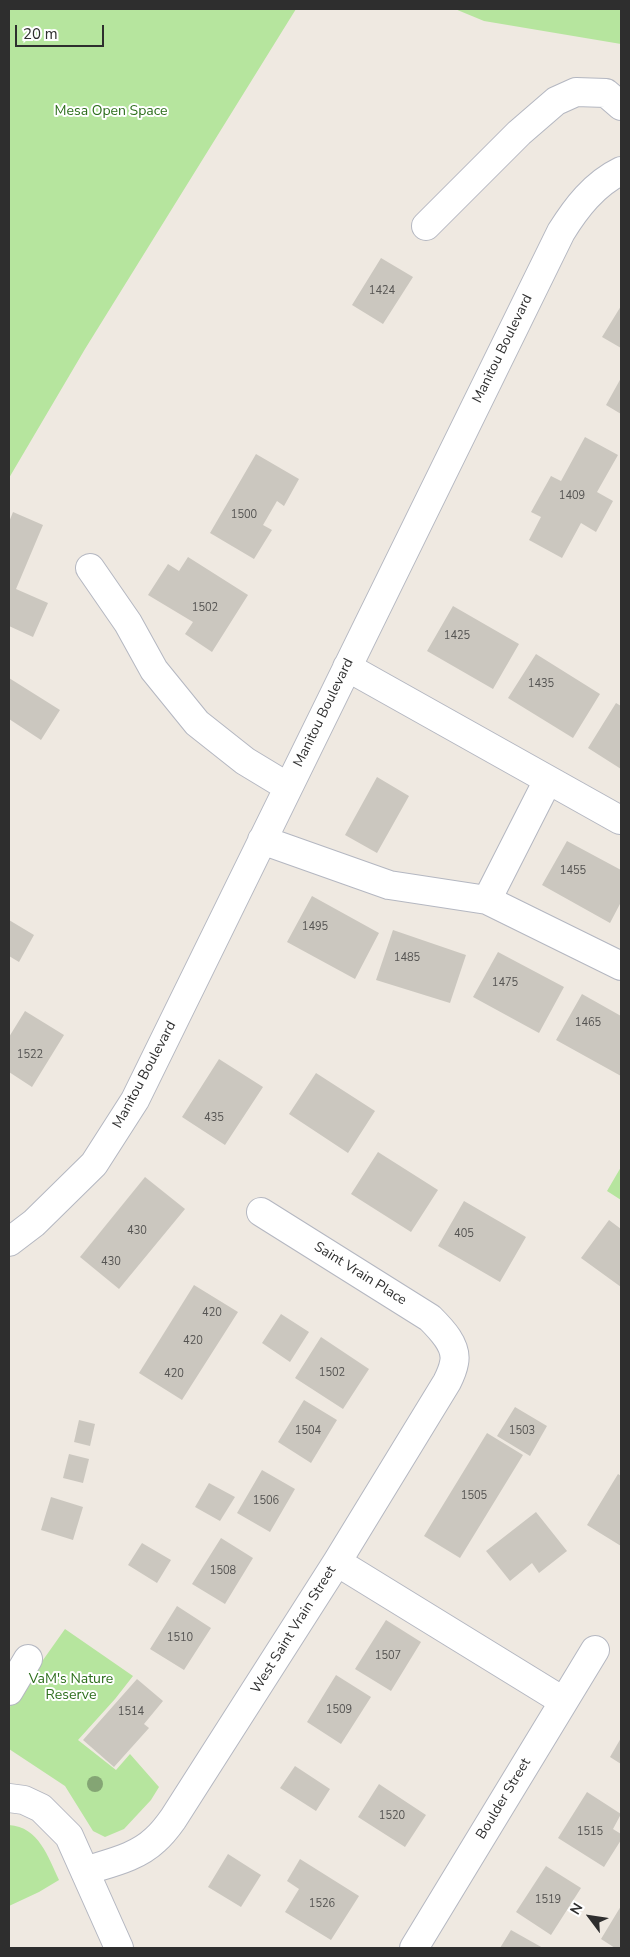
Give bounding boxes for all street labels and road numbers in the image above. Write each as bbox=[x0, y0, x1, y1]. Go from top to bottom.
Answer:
street label: Manitou Boulevard bbox=[469, 292, 537, 406]
street label: Manitou Boulevard bbox=[290, 656, 358, 770]
street label: Manitou Boulevard bbox=[110, 1019, 180, 1131]
street label: Saint Vrain Place bbox=[311, 1239, 409, 1309]
street label: West Saint Vrain Street bbox=[248, 1563, 340, 1697]
street label: Boulder Street bbox=[473, 1755, 535, 1843]

